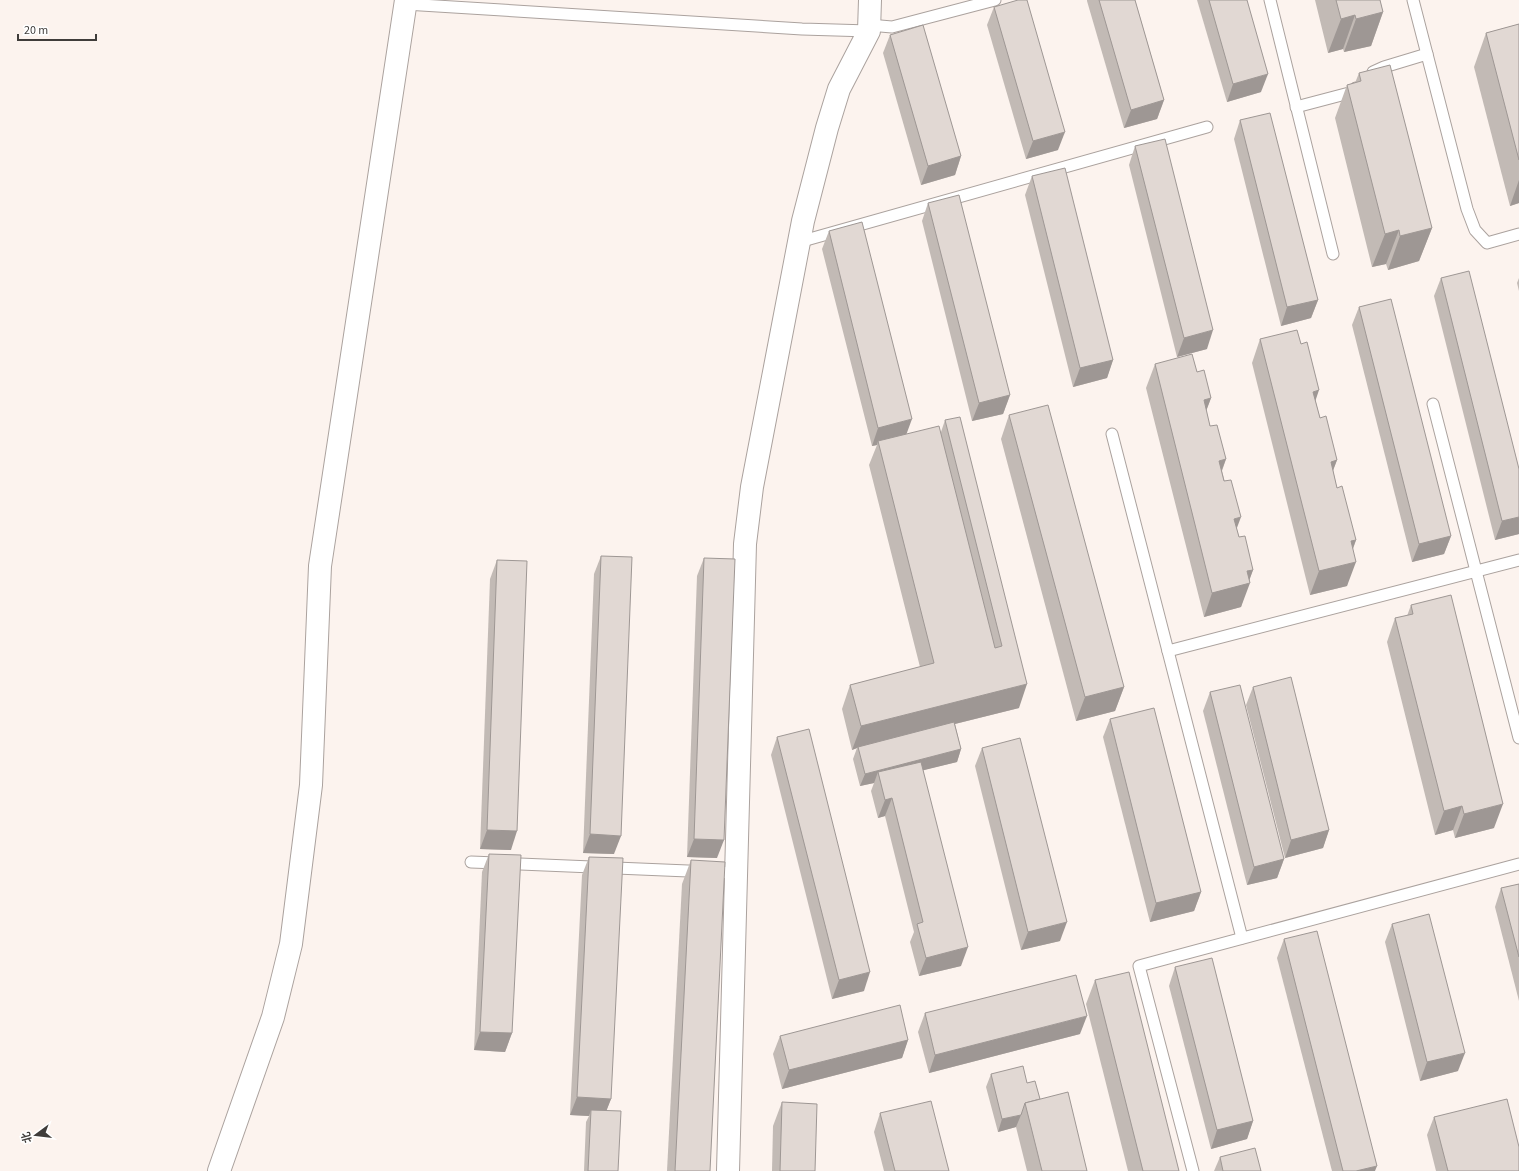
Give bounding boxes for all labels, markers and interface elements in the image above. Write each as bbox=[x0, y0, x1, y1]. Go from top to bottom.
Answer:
scale bar bbox=[18, 16, 96, 42]
text: 20 m bbox=[24, 22, 48, 39]
north arrow bbox=[16, 1115, 56, 1155]
text: 北 bbox=[18, 1130, 35, 1145]

